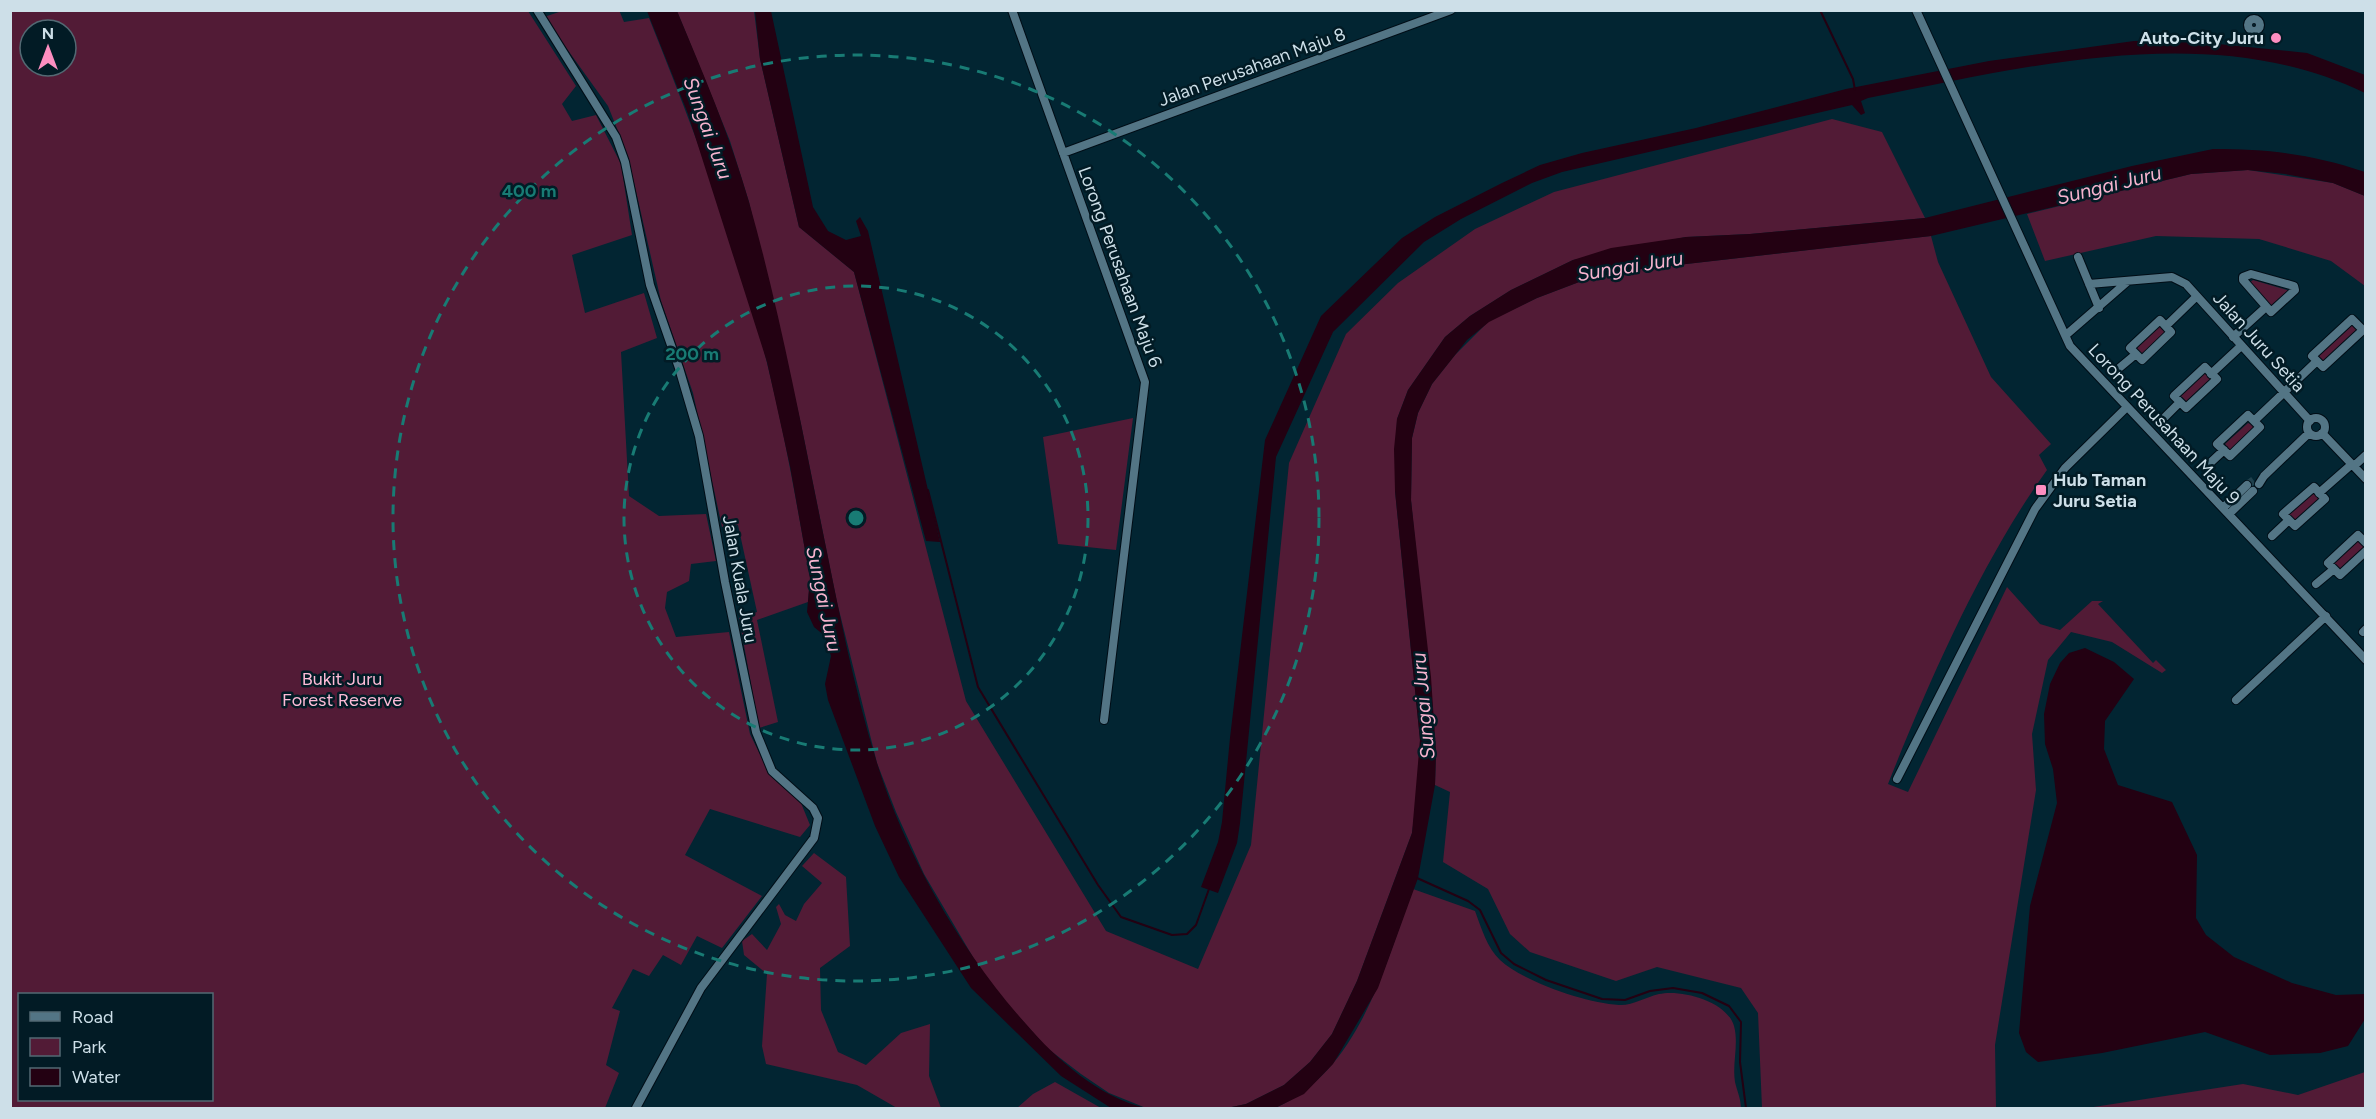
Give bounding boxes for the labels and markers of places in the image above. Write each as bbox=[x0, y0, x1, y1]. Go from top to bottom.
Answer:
place label: Auto-City Juru bbox=[2139, 27, 2264, 49]
marker: Auto-City Juru bbox=[2269, 31, 2283, 45]
place label: Hub Taman Juru Setia bbox=[2053, 469, 2146, 512]
marker: Hub Taman Juru Setia bbox=[2034, 483, 2048, 497]
centre of rings bbox=[846, 508, 866, 528]

